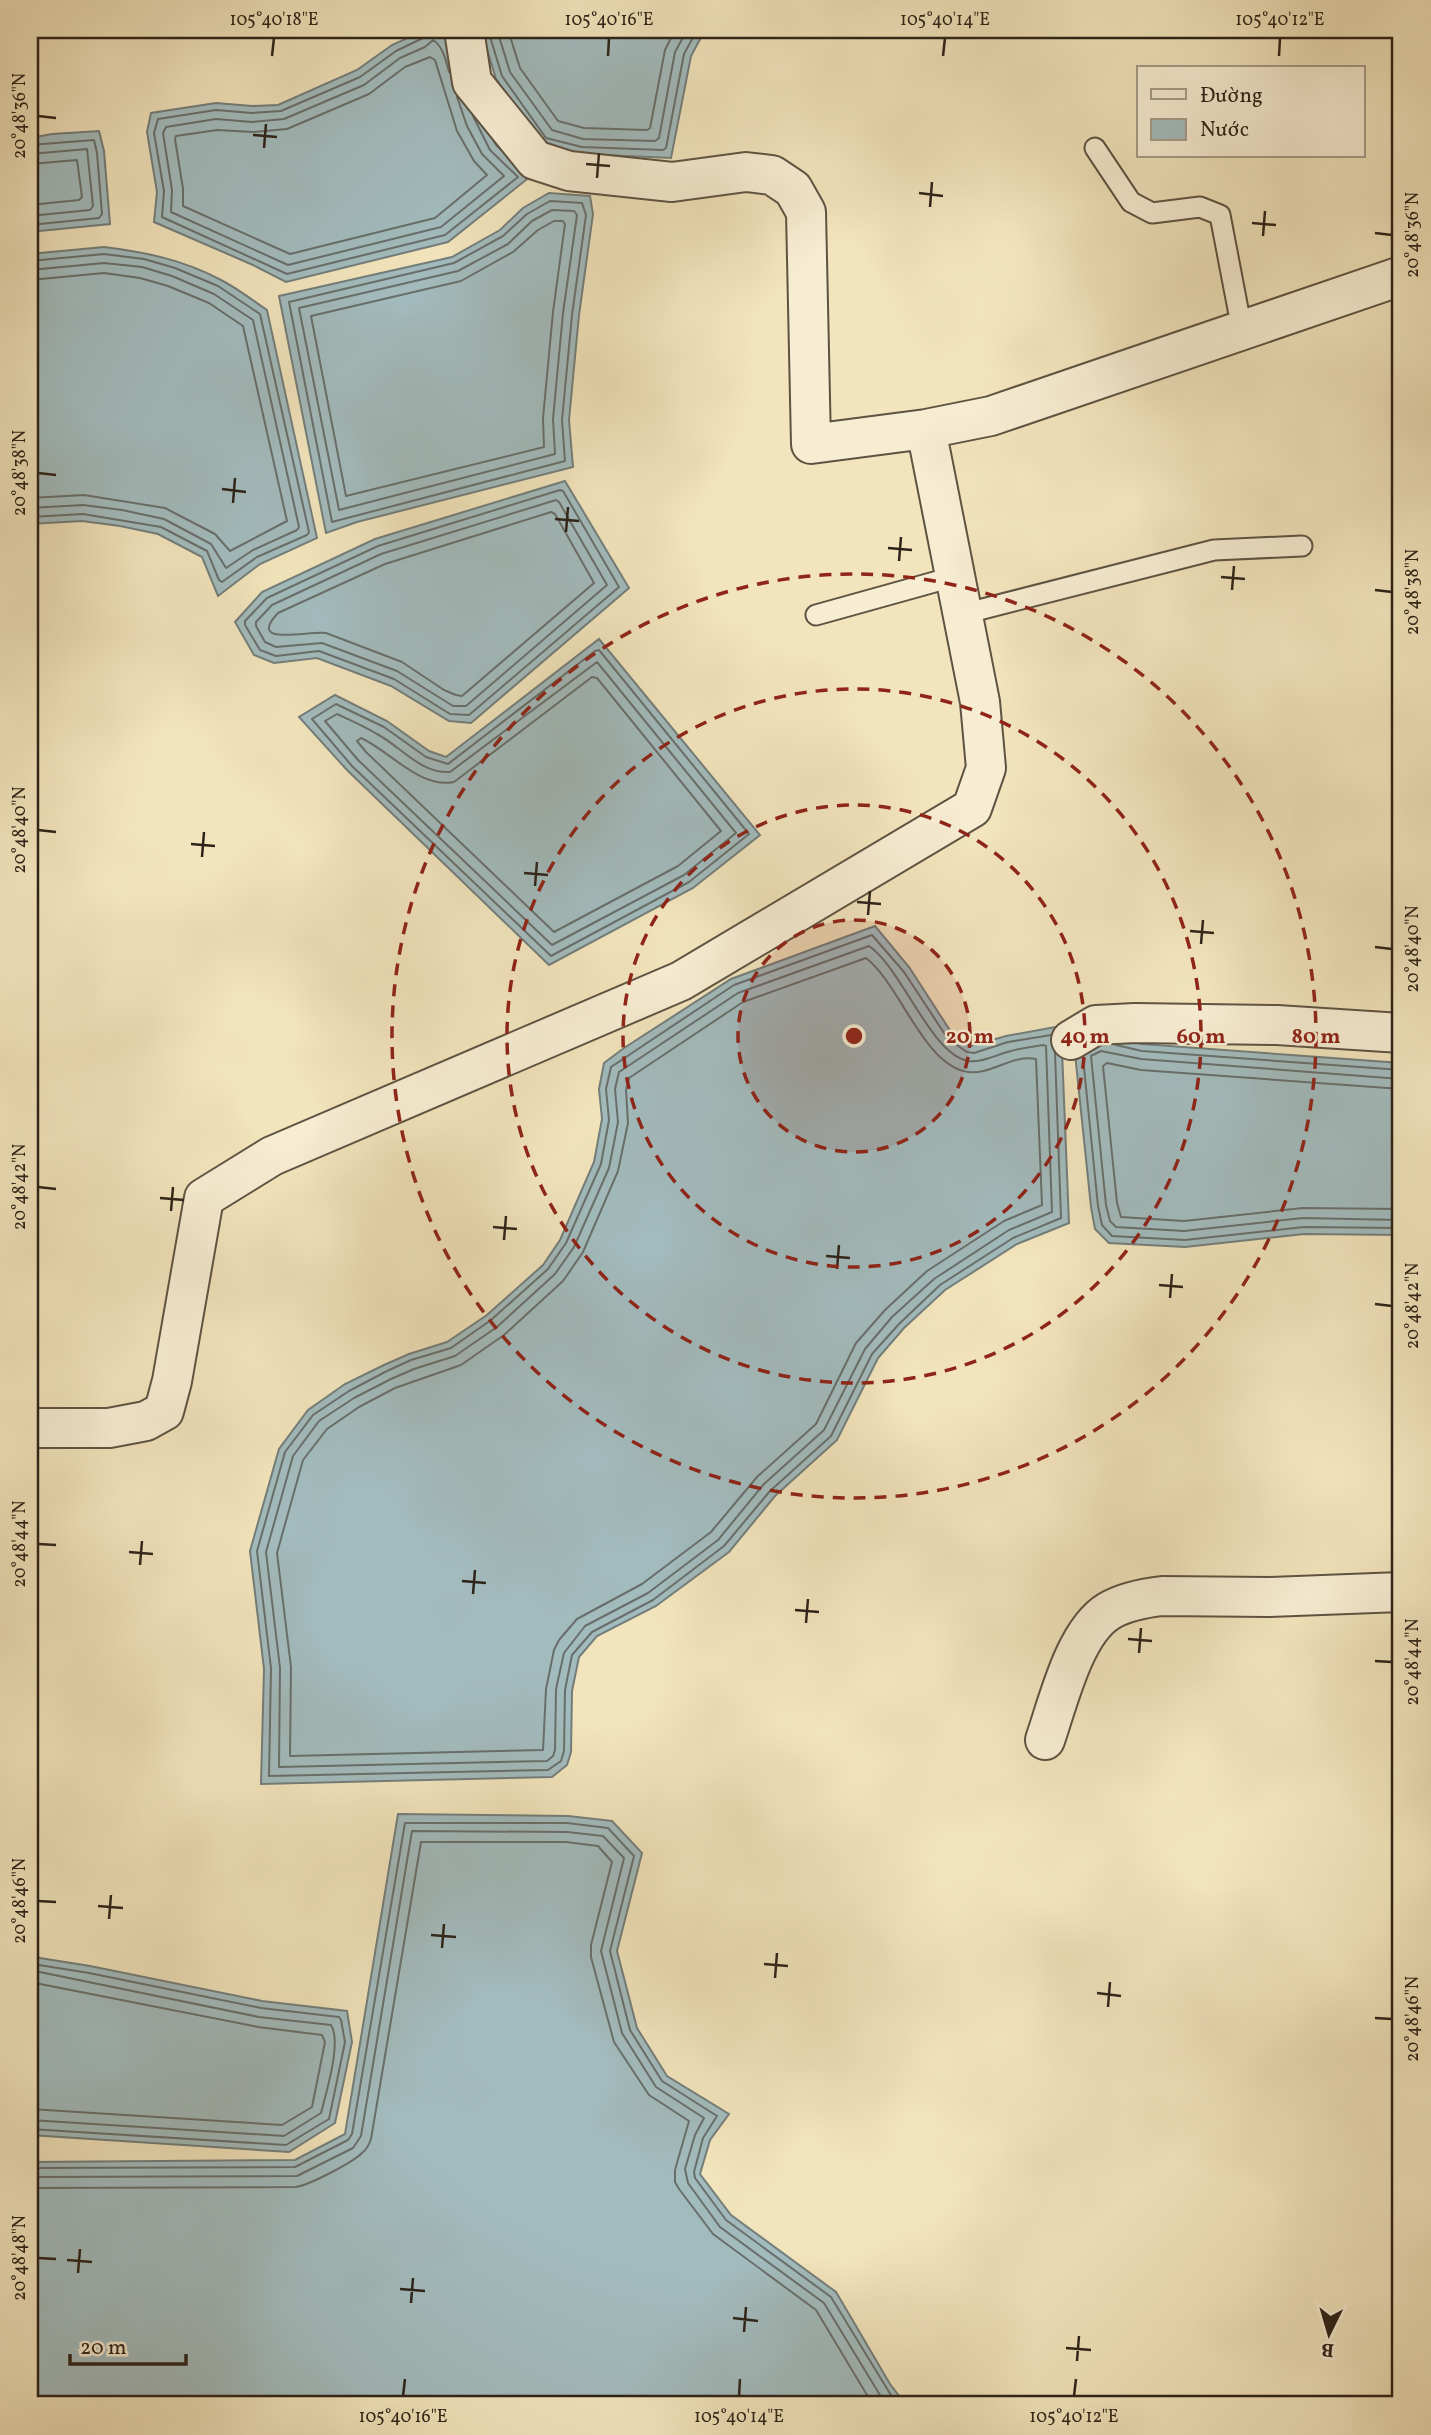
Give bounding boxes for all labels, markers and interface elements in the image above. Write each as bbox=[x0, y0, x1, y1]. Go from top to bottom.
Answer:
text: 105°40'18"E bbox=[229, 8, 319, 33]
text: 105°40'16"E bbox=[564, 8, 654, 33]
text: 105°40'14"E bbox=[900, 8, 990, 33]
text: 105°40'12"E bbox=[1235, 8, 1325, 33]
legend bbox=[1137, 66, 1364, 158]
text: 20°48'36"N bbox=[8, 73, 33, 159]
text: Đường bbox=[1200, 82, 1263, 111]
text: Nước bbox=[1200, 116, 1249, 145]
text: 20°48'36"N bbox=[1401, 192, 1426, 278]
text: 20°48'38"N bbox=[8, 430, 33, 516]
text: 20°48'38"N bbox=[1401, 549, 1426, 635]
text: 20°48'40"N bbox=[8, 786, 33, 874]
text: 20°48'40"N bbox=[1401, 905, 1426, 993]
text: 20 m bbox=[946, 1023, 994, 1052]
text: 40 m bbox=[1060, 1023, 1110, 1052]
text: 60 m bbox=[1177, 1023, 1225, 1052]
text: 80 m bbox=[1292, 1023, 1340, 1052]
centre of rings bbox=[842, 1024, 866, 1048]
text: 20°48'42"N bbox=[8, 1144, 33, 1230]
text: 20°48'42"N bbox=[1401, 1263, 1426, 1349]
text: 20°48'44"N bbox=[8, 1500, 33, 1588]
text: 20°48'44"N bbox=[1401, 1618, 1426, 1706]
text: 20°48'46"N bbox=[8, 1858, 33, 1944]
text: 20°48'46"N bbox=[1401, 1976, 1426, 2062]
text: 20°48'48"N bbox=[8, 2215, 33, 2301]
north arrow bbox=[1294, 2298, 1364, 2368]
scale bar bbox=[70, 2323, 186, 2367]
text: 20 m bbox=[80, 2334, 126, 2363]
text: B bbox=[1320, 2335, 1335, 2362]
text: 105°40'16"E bbox=[358, 2405, 448, 2430]
text: 105°40'14"E bbox=[694, 2405, 784, 2430]
text: 105°40'12"E bbox=[1029, 2405, 1119, 2430]

